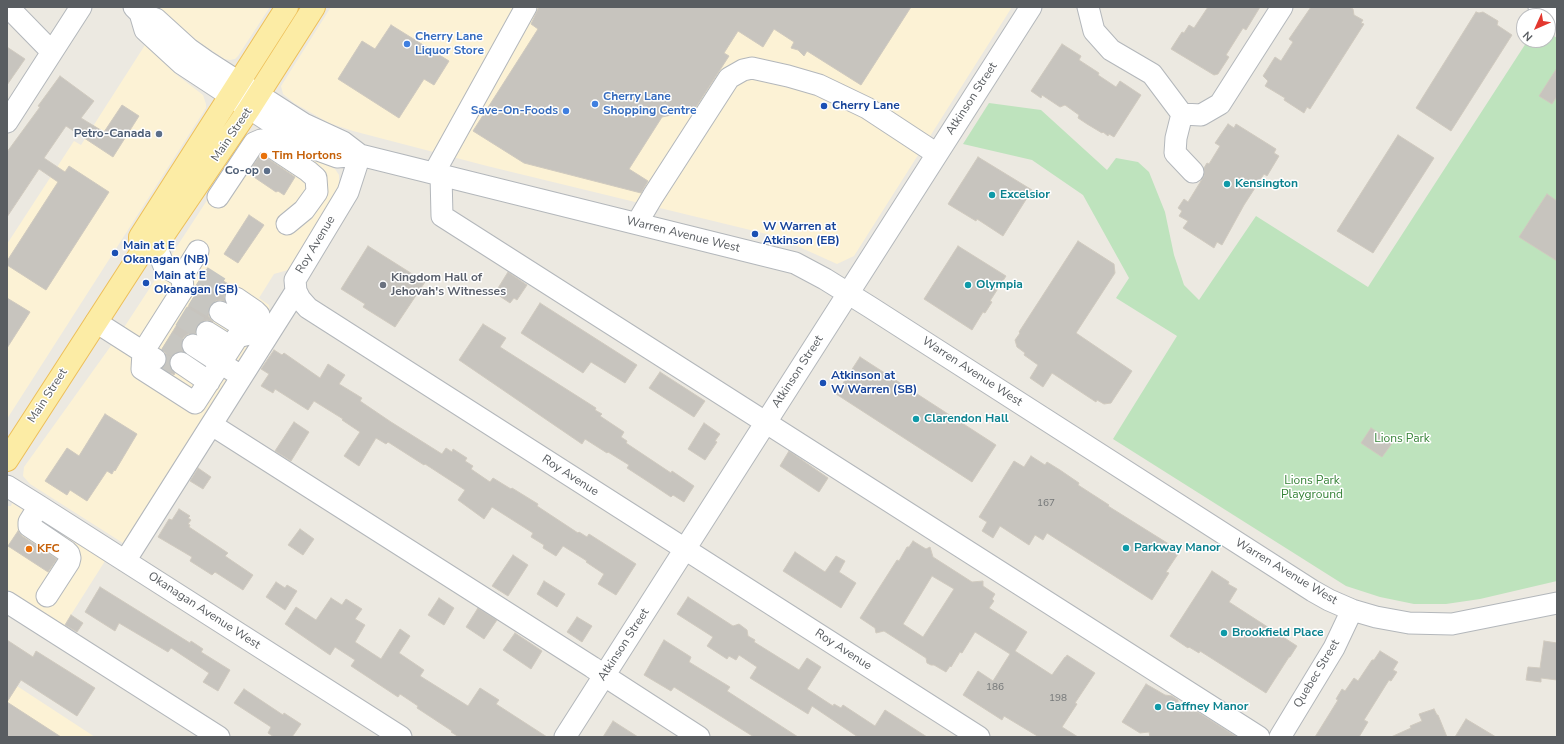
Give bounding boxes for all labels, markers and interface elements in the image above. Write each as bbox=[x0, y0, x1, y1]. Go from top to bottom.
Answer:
north arrow bbox=[1516, 8, 1556, 48]
text: N bbox=[1520, 28, 1536, 44]
place label: Cherry Lane Liquor Store bbox=[415, 30, 484, 58]
marker: Cherry Lane Liquor Store bbox=[402, 39, 412, 49]
street label: Atkinson Street bbox=[943, 60, 1001, 138]
place label: Cherry Lane Shopping Centre bbox=[603, 90, 696, 118]
marker: Cherry Lane Shopping Centre bbox=[590, 99, 600, 109]
place label: Cherry Lane bbox=[832, 99, 900, 113]
marker: Cherry Lane bbox=[819, 101, 829, 111]
place label: Save-On-Foods bbox=[471, 104, 558, 118]
street label: Main Street bbox=[209, 105, 255, 165]
marker: Save-On-Foods bbox=[561, 106, 571, 116]
place label: Petro-Canada bbox=[74, 127, 151, 141]
marker: Petro-Canada bbox=[154, 129, 164, 139]
place label: Tim Hortons bbox=[272, 149, 342, 163]
marker: Tim Hortons bbox=[259, 151, 269, 161]
place label: Co-op bbox=[225, 164, 259, 178]
marker: Co-op bbox=[262, 166, 272, 176]
place label: Kensington bbox=[1235, 177, 1298, 191]
marker: Kensington bbox=[1222, 179, 1232, 189]
place label: Excelsior bbox=[1000, 188, 1050, 202]
marker: Excelsior bbox=[987, 190, 997, 200]
street label: Roy Avenue bbox=[293, 214, 339, 276]
street label: Warren Avenue West bbox=[625, 214, 741, 256]
place label: W Warren at Atkinson (EB) bbox=[763, 220, 840, 248]
marker: W Warren at Atkinson (EB) bbox=[750, 229, 760, 239]
place label: Main at E Okanagan (NB) bbox=[123, 239, 209, 267]
marker: Main at E Okanagan (NB) bbox=[110, 248, 120, 258]
place label: Main at E Okanagan (SB) bbox=[154, 269, 238, 297]
place label: Kingdom Hall of Jehovah's Witnesses bbox=[391, 271, 506, 299]
marker: Main at E Okanagan (SB) bbox=[141, 278, 151, 288]
place label: Olympia bbox=[976, 278, 1023, 292]
marker: Kingdom Hall of Jehovah's Witnesses bbox=[378, 280, 388, 290]
marker: Olympia bbox=[963, 280, 973, 290]
street label: Atkinson Street bbox=[769, 333, 827, 411]
street label: Warren Avenue West bbox=[919, 334, 1025, 410]
street label: Main Street bbox=[25, 366, 71, 426]
place label: Atkinson at W Warren (SB) bbox=[831, 369, 917, 397]
marker: Atkinson at W Warren (SB) bbox=[818, 378, 828, 388]
place label: Clarendon Hall bbox=[924, 412, 1009, 426]
marker: Clarendon Hall bbox=[911, 414, 921, 424]
park label: Lions Park bbox=[1374, 432, 1430, 446]
street label: Roy Avenue bbox=[539, 452, 601, 500]
park label: Lions Park Playground bbox=[1281, 474, 1343, 502]
house number: 167 bbox=[1037, 498, 1055, 510]
street label: Warren Avenue West bbox=[1232, 536, 1340, 608]
place label: Parkway Manor bbox=[1134, 541, 1221, 555]
place label: KFC bbox=[37, 542, 60, 556]
marker: Parkway Manor bbox=[1121, 543, 1131, 553]
marker: KFC bbox=[24, 544, 34, 554]
street label: Okanagan Avenue West bbox=[145, 569, 263, 653]
street label: Atkinson Street bbox=[595, 606, 653, 684]
street label: Roy Avenue bbox=[812, 626, 874, 674]
place label: Brookfield Place bbox=[1232, 626, 1323, 640]
marker: Brookfield Place bbox=[1219, 628, 1229, 638]
street label: Quebec Street bbox=[1291, 637, 1343, 711]
house number: 186 bbox=[986, 682, 1004, 694]
house number: 198 bbox=[1049, 693, 1067, 705]
place label: Gaffney Manor bbox=[1166, 700, 1248, 714]
marker: Gaffney Manor bbox=[1153, 702, 1163, 712]

